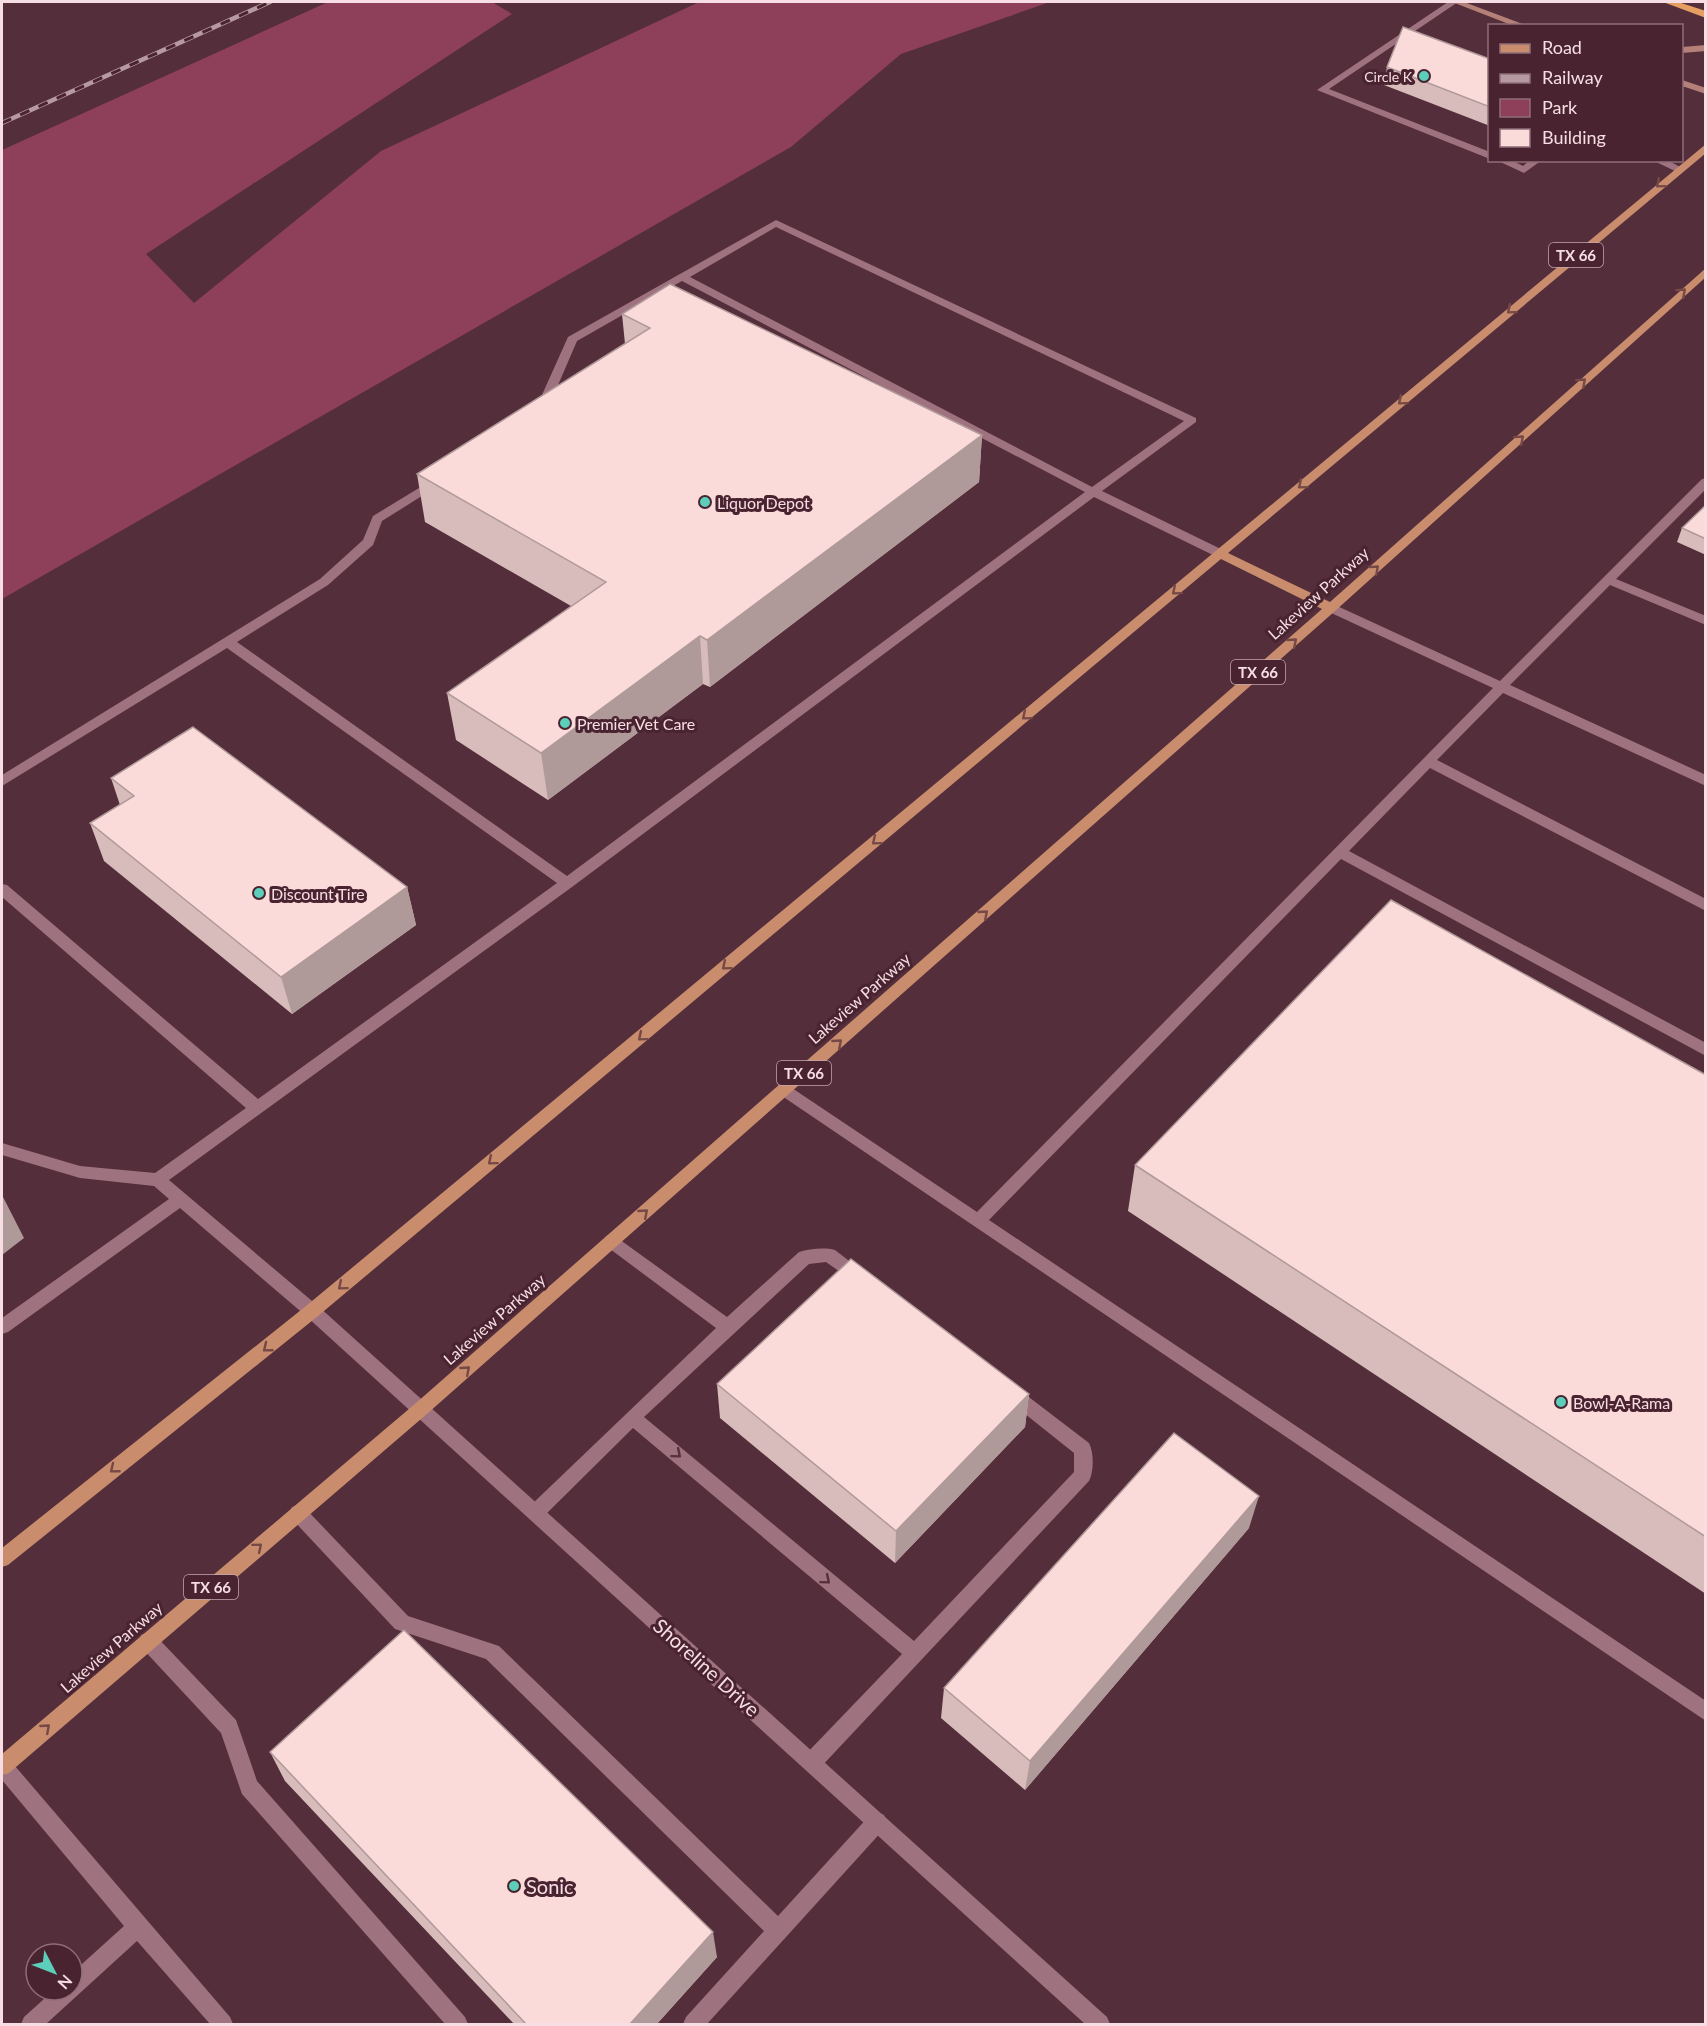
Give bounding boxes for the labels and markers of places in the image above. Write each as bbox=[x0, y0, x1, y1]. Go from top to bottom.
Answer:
place label: Circle K bbox=[1364, 68, 1413, 85]
marker: Circle K bbox=[1417, 69, 1431, 83]
place label: Liquor Depot bbox=[717, 493, 810, 512]
marker: Liquor Depot bbox=[698, 495, 712, 509]
place label: Premier Vet Care bbox=[577, 714, 695, 733]
marker: Premier Vet Care bbox=[558, 716, 572, 730]
place label: Discount Tire bbox=[271, 884, 365, 903]
marker: Discount Tire bbox=[252, 886, 266, 900]
place label: Bowl-A-Rama bbox=[1573, 1393, 1670, 1412]
marker: Bowl-A-Rama bbox=[1554, 1395, 1568, 1409]
place label: Sonic bbox=[526, 1874, 574, 1898]
marker: Sonic bbox=[507, 1879, 521, 1893]

